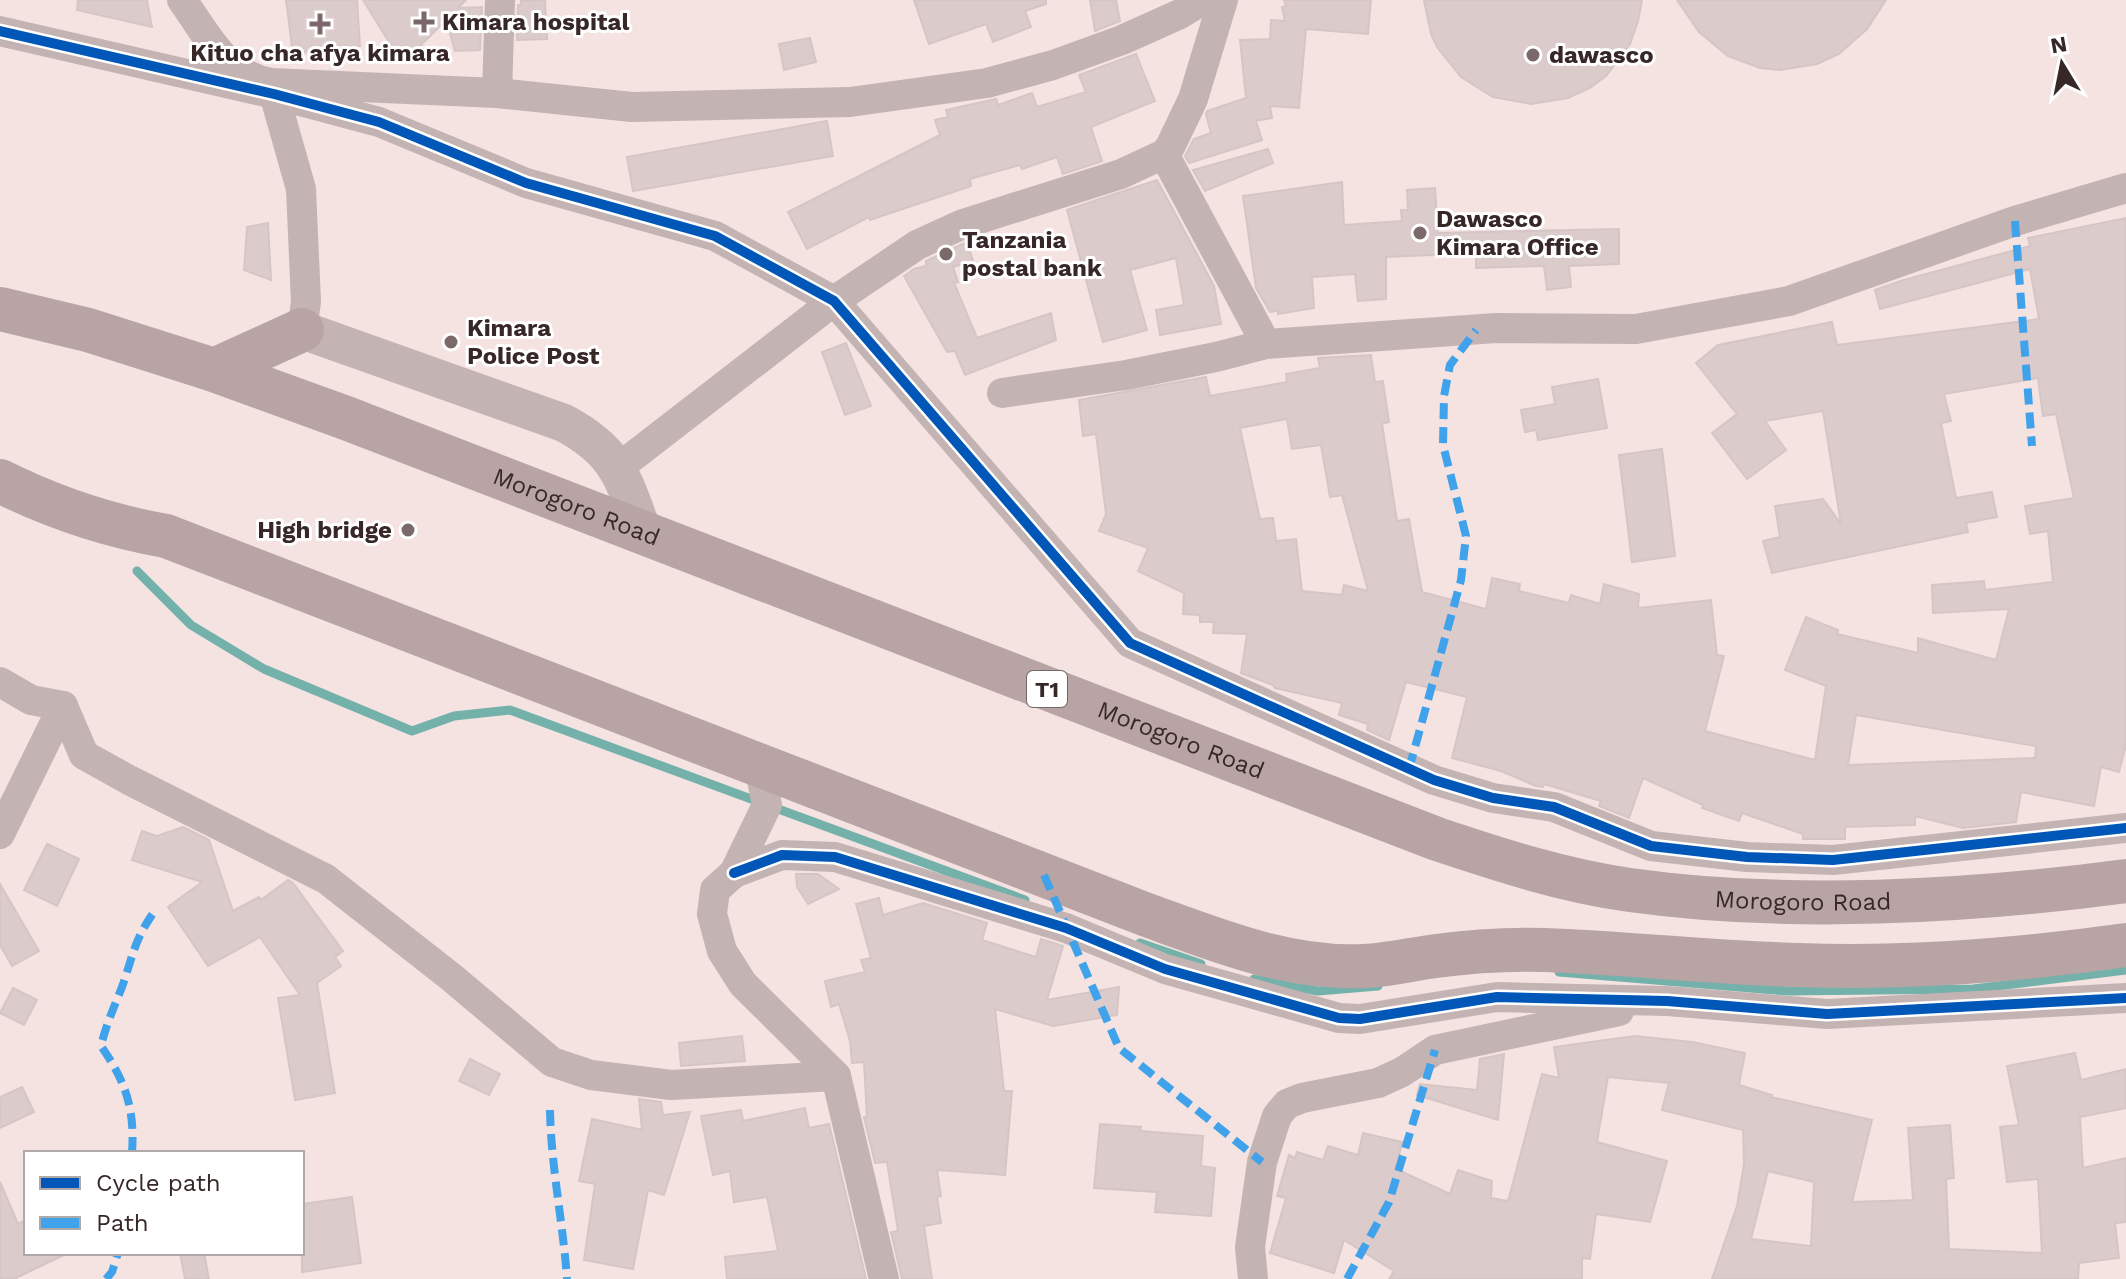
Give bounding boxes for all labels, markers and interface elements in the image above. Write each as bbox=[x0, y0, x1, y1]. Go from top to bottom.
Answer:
place label: Kimara hospital bbox=[442, 8, 629, 36]
marker: Kimara hospital bbox=[413, 11, 435, 33]
marker: Kituo cha afya kimara bbox=[309, 13, 331, 35]
north arrow bbox=[2022, 24, 2102, 104]
text: N bbox=[2048, 31, 2069, 59]
place label: Kituo cha afya kimara bbox=[190, 39, 450, 67]
place label: dawasco bbox=[1549, 41, 1654, 69]
marker: dawasco bbox=[1524, 46, 1542, 64]
place label: Dawasco Kimara Office bbox=[1436, 205, 1599, 261]
marker: Dawasco Kimara Office bbox=[1411, 224, 1429, 242]
place label: Tanzania postal bank bbox=[962, 226, 1102, 282]
marker: Tanzania postal bank bbox=[937, 245, 955, 263]
place label: Kimara Police Post bbox=[467, 314, 600, 370]
marker: Kimara Police Post bbox=[442, 333, 460, 351]
street label: Morogoro Road bbox=[489, 462, 664, 552]
place label: High bridge bbox=[257, 516, 392, 544]
marker: High bridge bbox=[399, 521, 417, 539]
road number: T1 bbox=[1027, 671, 1067, 707]
street label: Morogoro Road bbox=[1094, 695, 1268, 785]
street label: Morogoro Road bbox=[1714, 885, 1892, 916]
legend bbox=[24, 1151, 304, 1255]
text: Cycle path bbox=[96, 1169, 221, 1197]
text: Path bbox=[96, 1209, 149, 1237]

